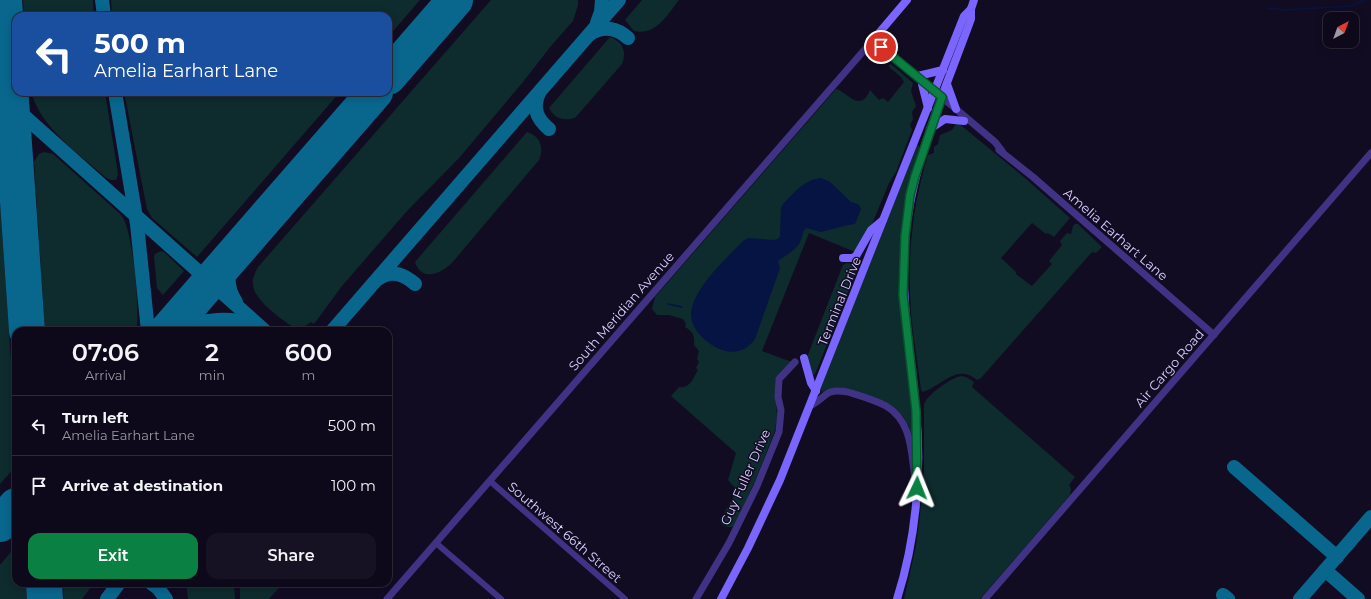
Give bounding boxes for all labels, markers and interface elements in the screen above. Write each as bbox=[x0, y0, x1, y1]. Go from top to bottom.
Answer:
north arrow bbox=[1323, 12, 1359, 48]
map controls bbox=[1323, 12, 1359, 48]
text: 500 m bbox=[94, 26, 186, 60]
icon: left bbox=[28, 28, 80, 80]
pin bbox=[864, 30, 898, 64]
icon: arrive bbox=[870, 36, 892, 58]
text: Amelia Earhart Lane bbox=[94, 60, 278, 82]
street label: Amelia Earhart Lane bbox=[1061, 184, 1172, 284]
street label: South Meridian Avenue bbox=[565, 248, 677, 374]
street label: Terminal Drive bbox=[814, 254, 864, 348]
street label: Air Cargo Road bbox=[1131, 326, 1207, 410]
text: 07:06 bbox=[72, 338, 139, 367]
text: 2 bbox=[205, 338, 219, 367]
text: 600 bbox=[285, 338, 332, 367]
text: Arrival bbox=[85, 367, 126, 383]
text: min bbox=[199, 367, 225, 383]
text: m bbox=[302, 367, 315, 383]
text: Turn left bbox=[62, 408, 129, 427]
icon: left bbox=[28, 415, 50, 437]
text: 500 m bbox=[328, 416, 376, 435]
street label: Guy Fuller Drive bbox=[717, 426, 773, 528]
text: Amelia Earhart Lane bbox=[62, 427, 195, 443]
position arrow bbox=[896, 467, 938, 509]
icon: arrive bbox=[28, 475, 50, 497]
text: Arrive at destination bbox=[62, 476, 223, 495]
text: 100 m bbox=[331, 476, 376, 495]
street label: Southwest 66th Street bbox=[505, 478, 625, 586]
button: Exit bbox=[28, 533, 198, 579]
button: Share bbox=[206, 533, 376, 579]

